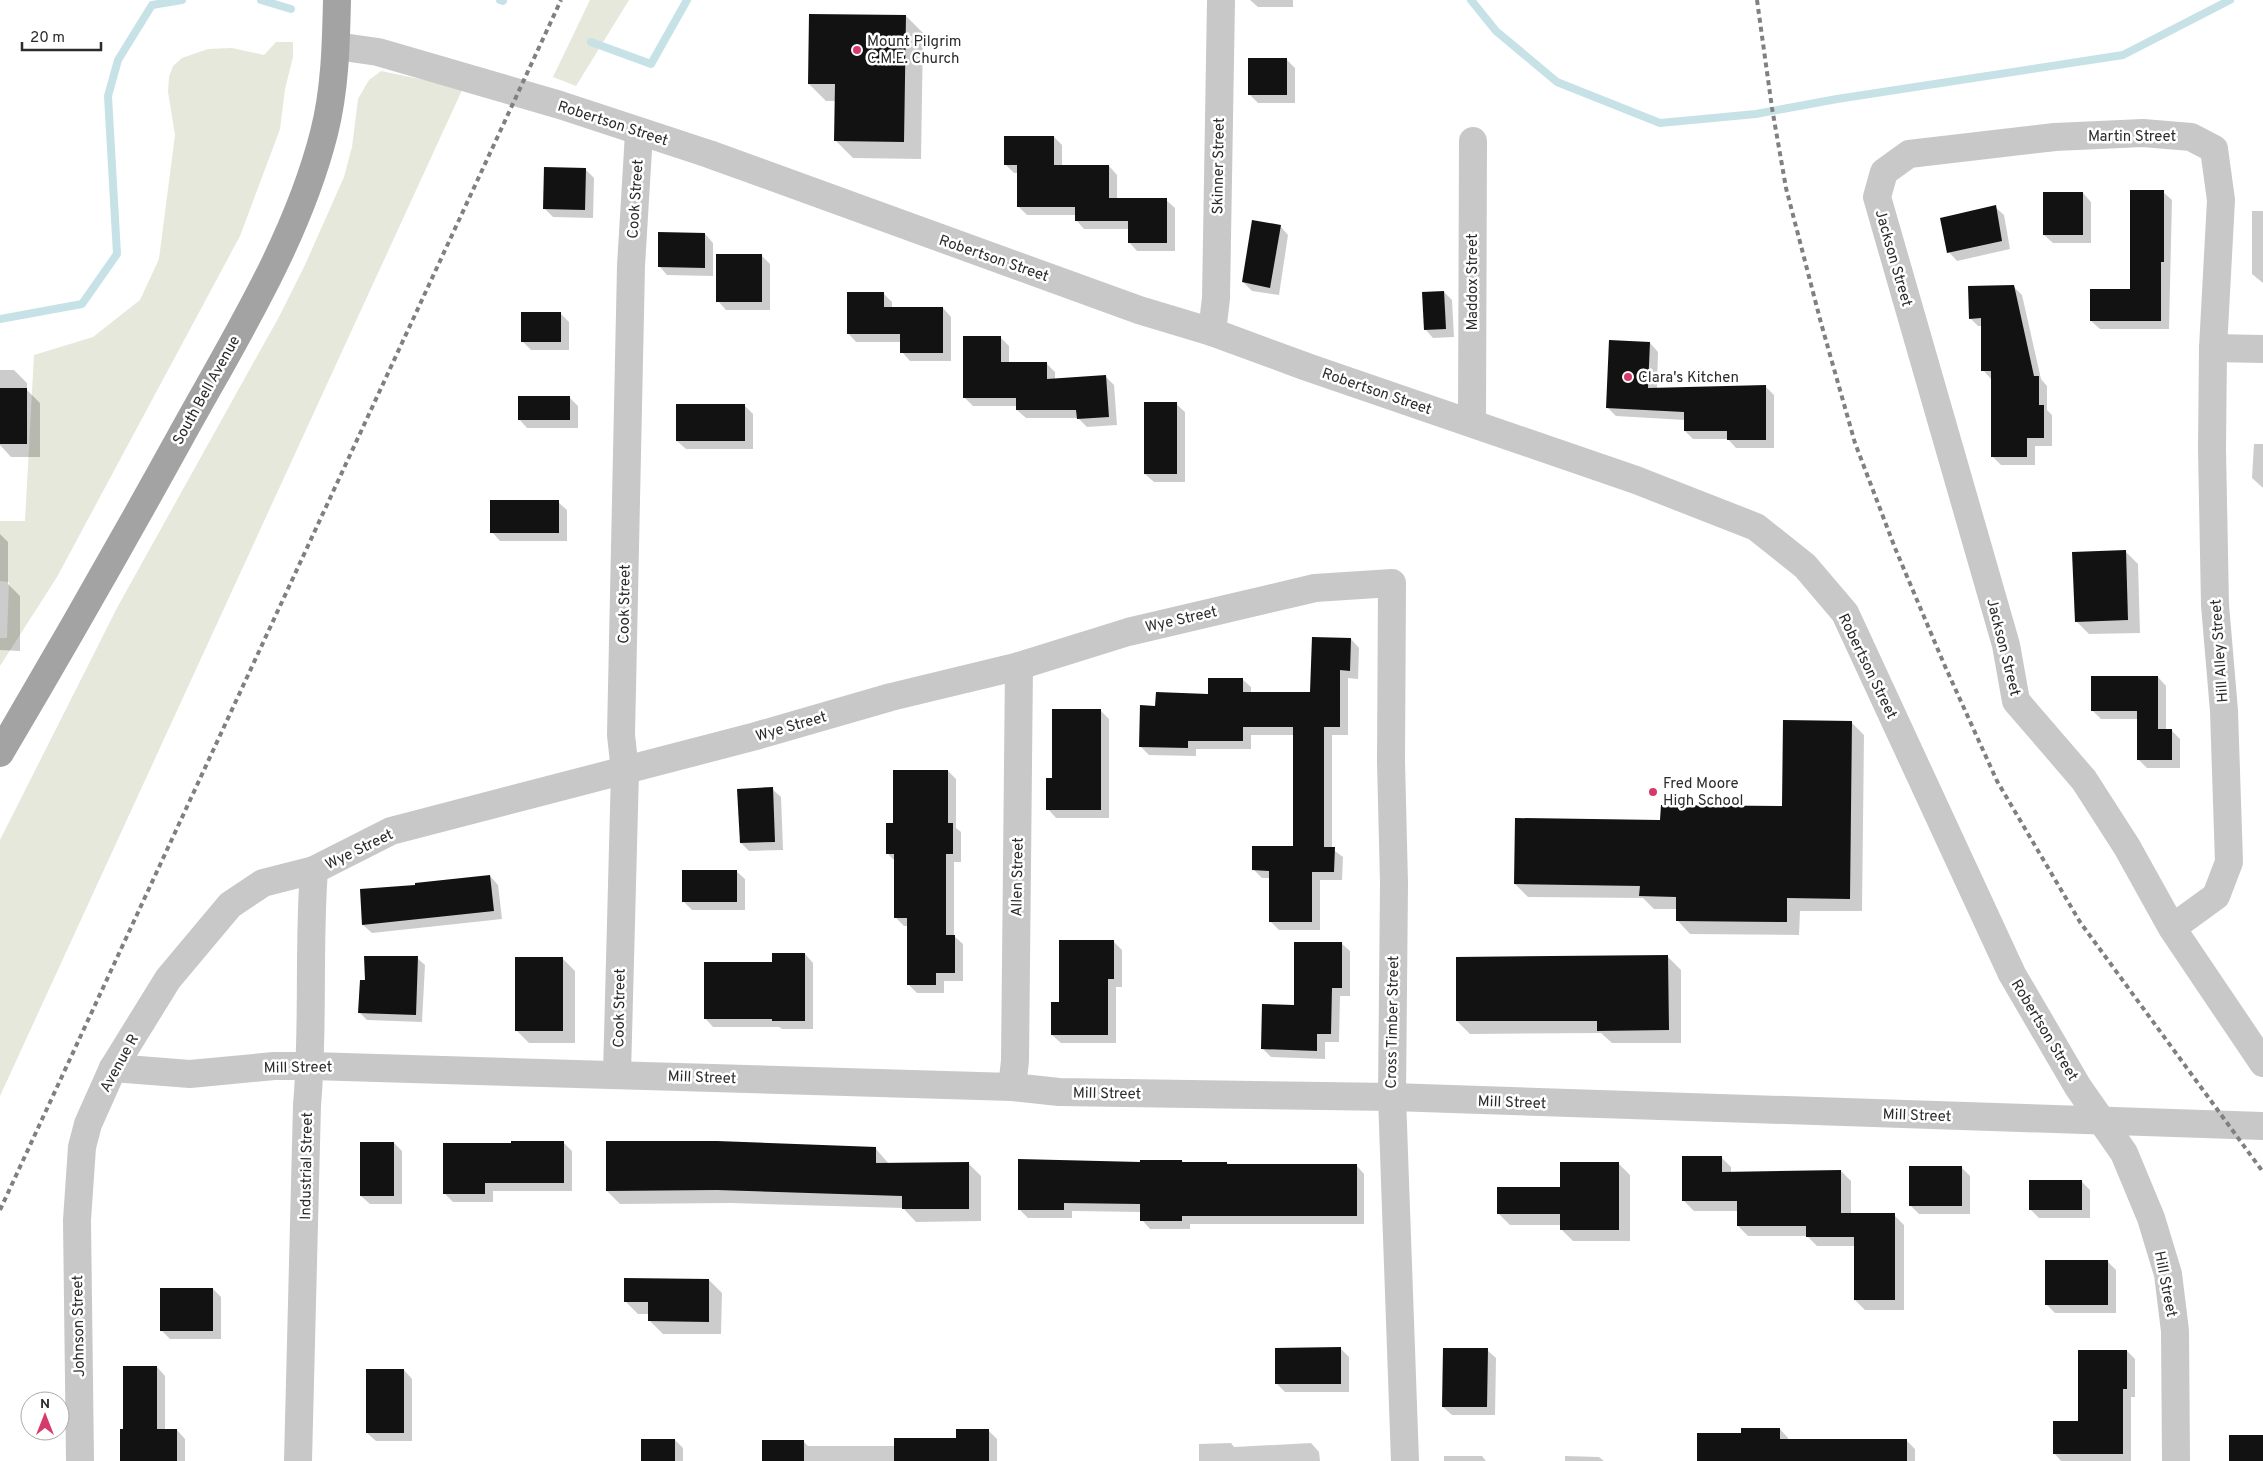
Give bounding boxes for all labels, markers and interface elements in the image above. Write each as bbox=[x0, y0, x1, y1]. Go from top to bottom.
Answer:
scale bar bbox=[22, 20, 101, 52]
text: 20 m bbox=[30, 29, 65, 48]
place label: Mount Pilgrim C.M.E. Church bbox=[867, 33, 961, 69]
marker: Mount Pilgrim C.M.E. Church bbox=[851, 44, 863, 56]
street label: Robertson Street bbox=[555, 98, 670, 151]
street label: Skinner Street bbox=[1209, 117, 1230, 215]
street label: Martin Street bbox=[2088, 128, 2176, 147]
street label: Cook Street bbox=[624, 159, 649, 239]
street label: Jackson Street bbox=[1870, 208, 1915, 309]
street label: Robertson Street bbox=[936, 232, 1051, 287]
street label: Maddox Street bbox=[1464, 233, 1483, 331]
street label: South Bell Avenue bbox=[169, 333, 245, 449]
street label: Robertson Street bbox=[1319, 365, 1434, 420]
place label: Clara's Kitchen bbox=[1638, 369, 1739, 388]
marker: Clara's Kitchen bbox=[1622, 371, 1634, 383]
street label: Cook Street bbox=[615, 564, 636, 644]
street label: Jackson Street bbox=[1981, 597, 2024, 698]
street label: Hill Alley Street bbox=[2207, 599, 2234, 703]
street label: Wye Street bbox=[1144, 603, 1219, 638]
street label: Robertson Street bbox=[1833, 611, 1900, 722]
street label: Wye Street bbox=[754, 708, 829, 747]
place label: Fred Moore High School bbox=[1663, 775, 1744, 811]
marker: Fred Moore High School bbox=[1647, 786, 1659, 798]
street label: Wye Street bbox=[323, 826, 397, 875]
street label: Allen Street bbox=[1008, 837, 1029, 917]
street label: Cross Timber Street bbox=[1383, 955, 1404, 1089]
street label: Cook Street bbox=[610, 968, 631, 1048]
street label: Robertson Street bbox=[2006, 977, 2081, 1085]
street label: Avenue R bbox=[97, 1031, 144, 1096]
street label: Mill Street bbox=[264, 1058, 332, 1079]
street label: Mill Street bbox=[667, 1068, 737, 1089]
street label: Mill Street bbox=[1073, 1084, 1141, 1105]
street label: Mill Street bbox=[1477, 1093, 1547, 1114]
street label: Mill Street bbox=[1882, 1106, 1952, 1127]
street label: Industrial Street bbox=[297, 1112, 318, 1220]
street label: Hill Street bbox=[2149, 1250, 2180, 1319]
street label: Johnson Street bbox=[69, 1275, 90, 1377]
north arrow bbox=[20, 1391, 70, 1441]
text: N bbox=[40, 1396, 50, 1413]

